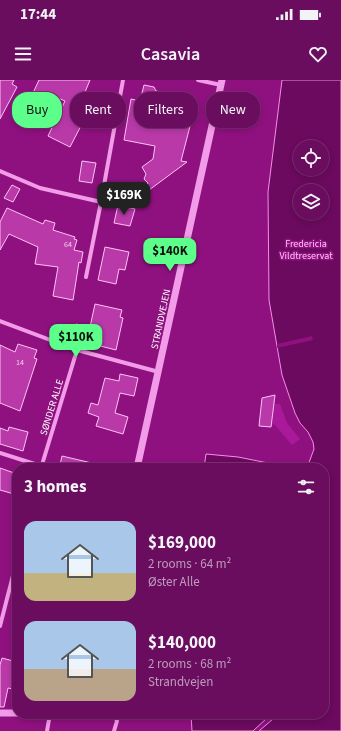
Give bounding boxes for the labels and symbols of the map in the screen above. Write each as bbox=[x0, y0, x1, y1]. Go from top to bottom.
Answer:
pin: $169K bbox=[96, 182, 152, 216]
park label: Fredericia Vildtreservat bbox=[279, 237, 333, 263]
pin: $140K bbox=[142, 238, 198, 272]
house number: 64 bbox=[64, 239, 72, 250]
street label: STRANDVEJEN bbox=[148, 288, 174, 351]
pin: $110K bbox=[48, 324, 104, 358]
house number: 14 bbox=[16, 357, 24, 368]
street label: SØNDER ALLE bbox=[37, 378, 67, 437]

